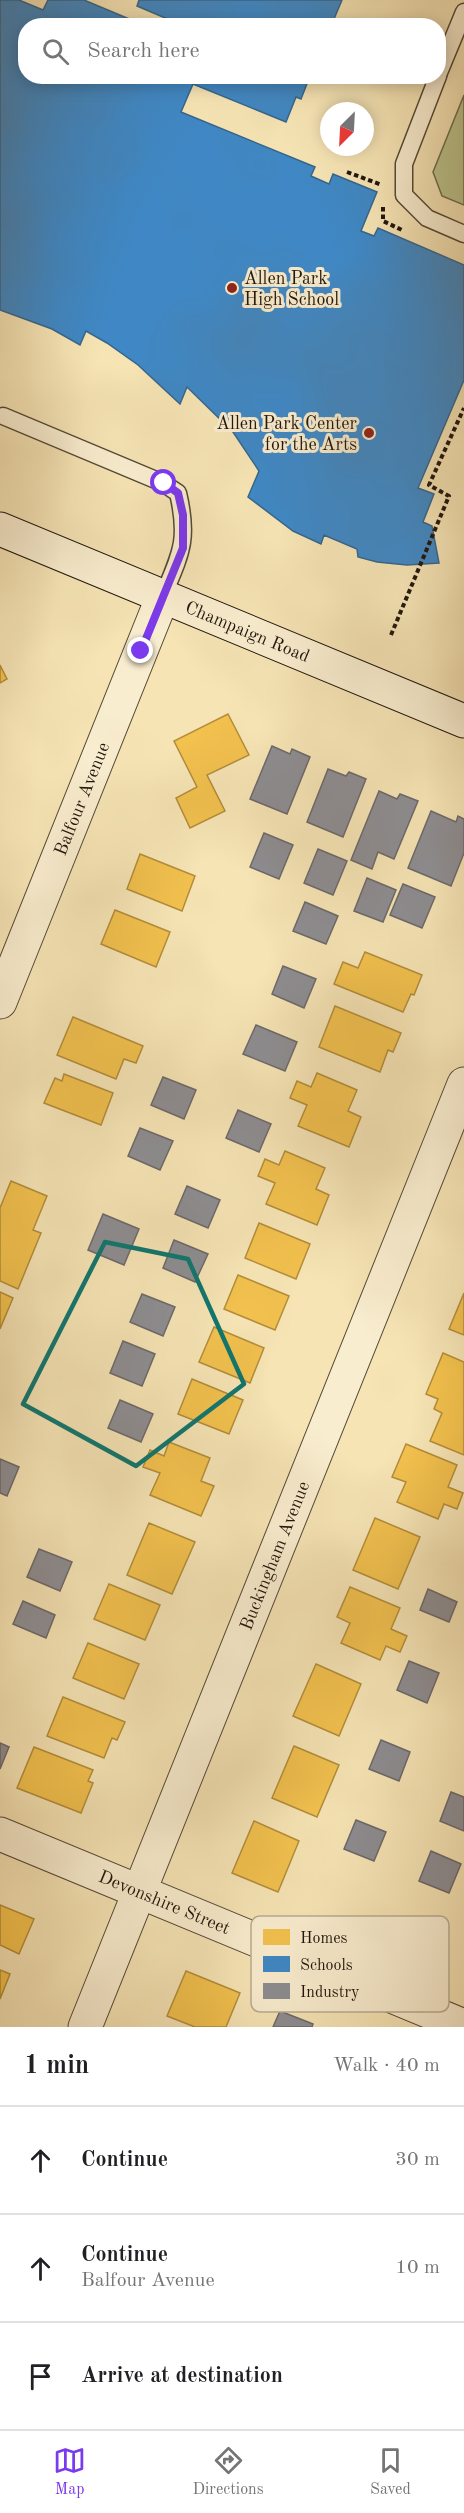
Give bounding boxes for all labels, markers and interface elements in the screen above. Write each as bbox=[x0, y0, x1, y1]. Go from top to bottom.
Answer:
search box bbox=[18, 18, 446, 84]
icon: search bbox=[39, 35, 72, 68]
text: Search here bbox=[87, 40, 200, 62]
north arrow bbox=[320, 102, 374, 156]
place label: Allen Park High School bbox=[244, 270, 339, 309]
marker: Allen Park High School bbox=[225, 281, 239, 295]
place label: Allen Park Center for the Arts bbox=[216, 415, 358, 454]
marker: Allen Park Center for the Arts bbox=[362, 426, 376, 440]
route start bbox=[150, 469, 176, 495]
street label: Champaign Road bbox=[182, 599, 312, 666]
route end bbox=[127, 637, 153, 663]
street label: Balfour Avenue bbox=[52, 740, 113, 858]
street label: Buckingham Avenue bbox=[237, 1479, 313, 1633]
street label: Devonshire Street bbox=[96, 1868, 233, 1938]
legend bbox=[251, 1916, 449, 2012]
text: Homes bbox=[300, 1931, 348, 1947]
text: Schools bbox=[300, 1958, 353, 1974]
text: Industry bbox=[300, 1985, 360, 2001]
text: 1 min bbox=[24, 2053, 89, 2079]
text: Walk · 40 m bbox=[333, 2056, 440, 2076]
icon: ahead bbox=[24, 2144, 57, 2177]
text: Continue bbox=[81, 2149, 168, 2171]
text: 30 m bbox=[395, 2150, 440, 2170]
text: Continue bbox=[81, 2244, 168, 2266]
icon: ahead bbox=[24, 2252, 57, 2285]
text: 10 m bbox=[395, 2258, 440, 2278]
text: Balfour Avenue bbox=[81, 2271, 215, 2291]
icon: arrive bbox=[24, 2360, 57, 2393]
text: Arrive at destination bbox=[81, 2365, 283, 2387]
tab: Map bbox=[53, 2444, 86, 2500]
tab: Directions bbox=[193, 2444, 264, 2500]
tab: Saved bbox=[370, 2444, 411, 2500]

